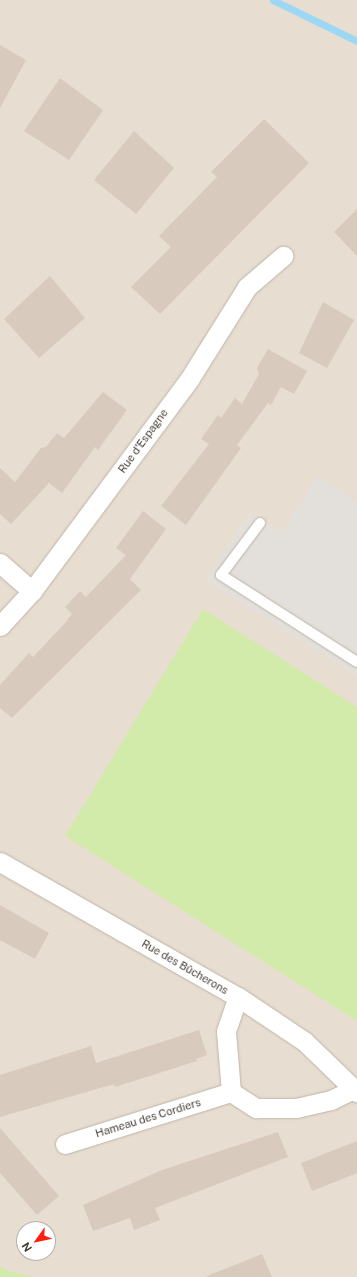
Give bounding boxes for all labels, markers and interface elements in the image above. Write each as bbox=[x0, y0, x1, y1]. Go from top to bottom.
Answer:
street label: Rue d'Espagne bbox=[115, 406, 171, 476]
street label: Rue des Bûcherons bbox=[139, 937, 231, 997]
street label: Hameau des Cordiers bbox=[94, 1096, 202, 1140]
north arrow bbox=[16, 1221, 56, 1261]
text: N bbox=[19, 1240, 34, 1254]

